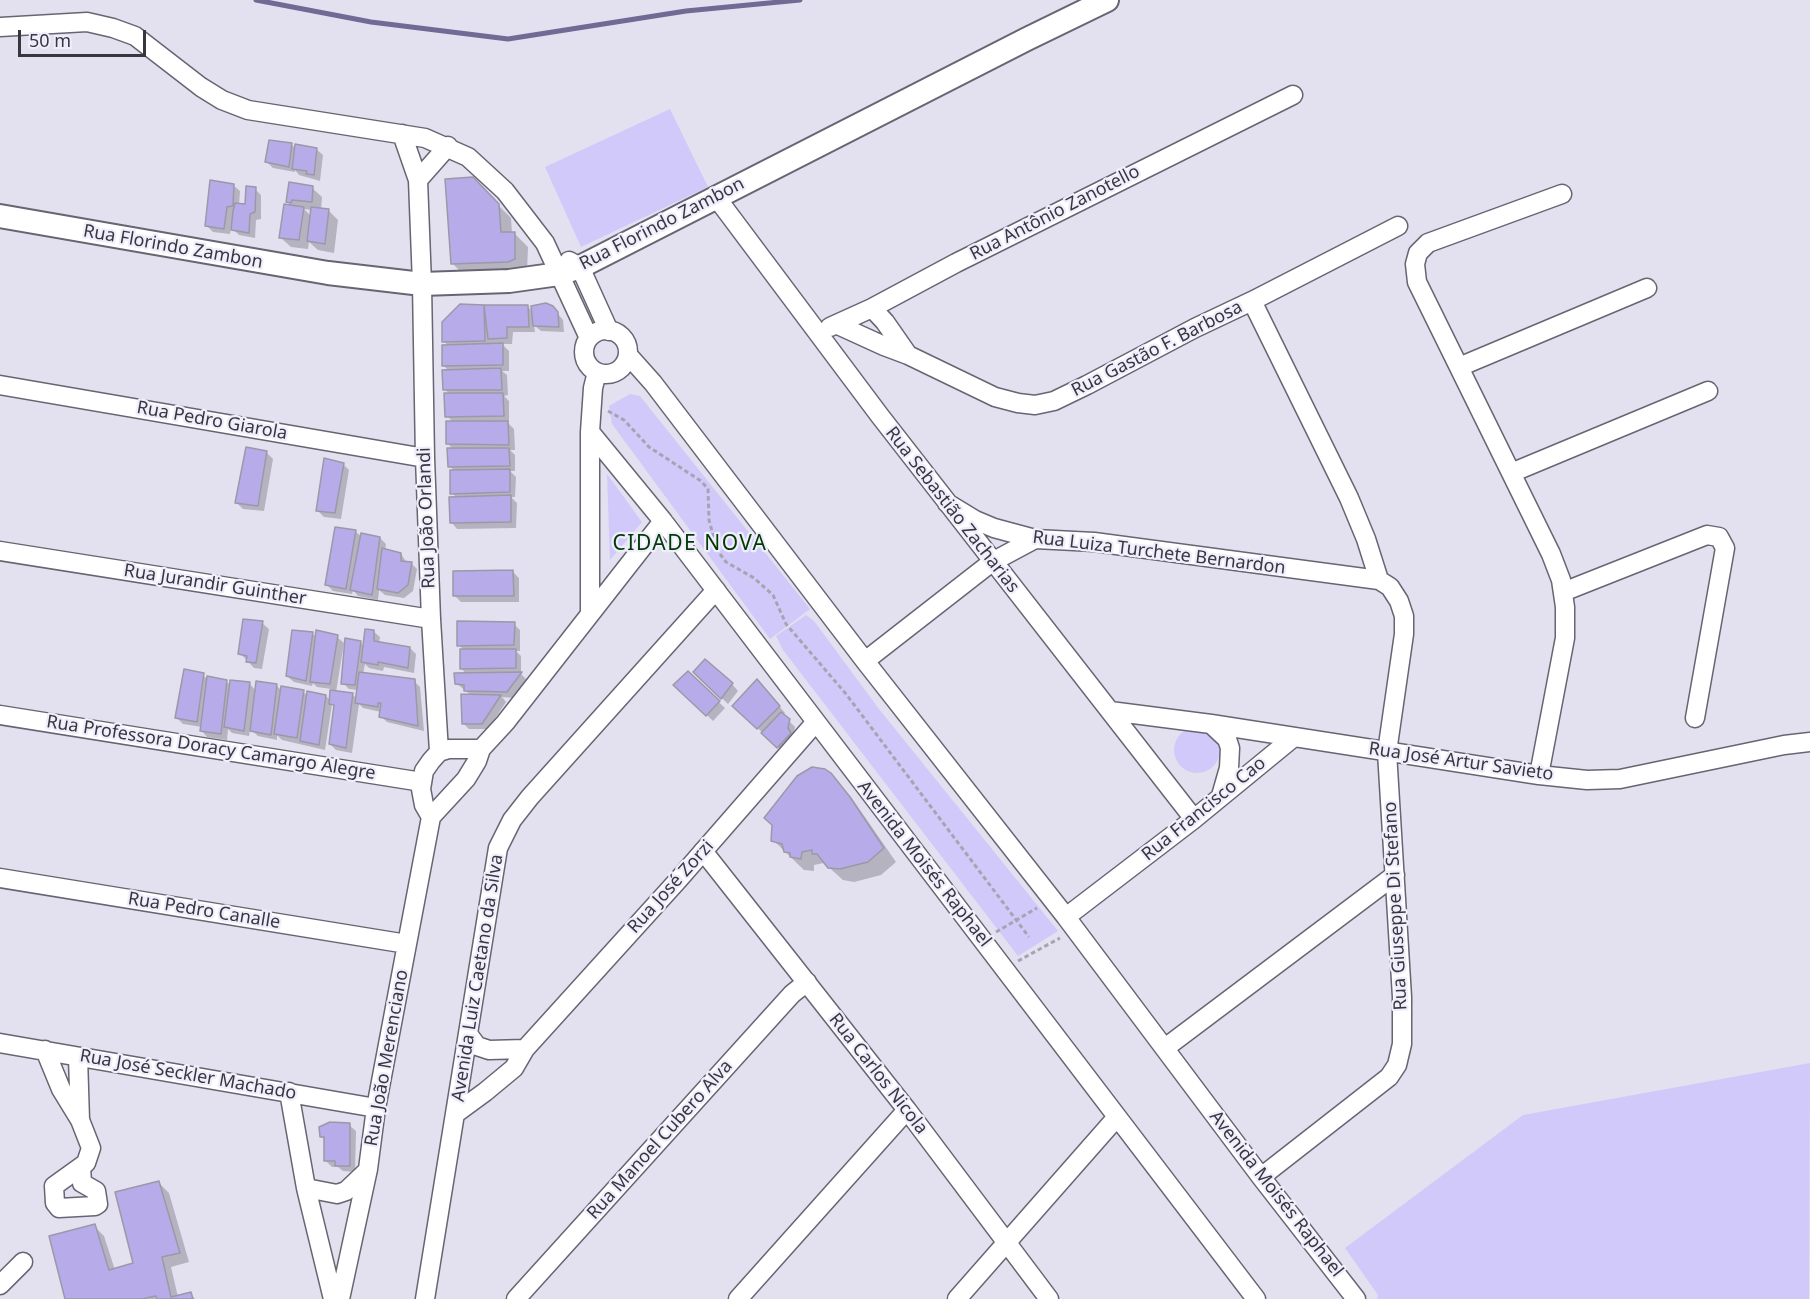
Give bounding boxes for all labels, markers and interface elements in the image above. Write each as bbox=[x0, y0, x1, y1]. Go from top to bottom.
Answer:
scale bar bbox=[21, 18, 148, 56]
text: 50 m bbox=[29, 28, 71, 52]
street label: Rua Antônio Zanotello bbox=[966, 161, 1144, 265]
street label: Rua Florindo Zambon bbox=[576, 173, 748, 275]
street label: Rua Florindo Zambon bbox=[81, 221, 265, 273]
street label: Rua Gastão F. Barbosa bbox=[1068, 297, 1246, 401]
street label: Rua Pedro Giarola bbox=[135, 397, 289, 445]
street label: Rua Sebastião Zacharias bbox=[880, 423, 1024, 597]
street label: Rua João Orlandi bbox=[414, 447, 440, 589]
street label: Rua Luiza Turchete Bernardon bbox=[1031, 527, 1287, 579]
district label: CIDADE NOVA bbox=[612, 531, 768, 557]
street label: Rua Jurandir Guinther bbox=[122, 560, 308, 610]
street label: Rua Professora Doracy Camargo Alegre bbox=[45, 711, 377, 785]
street label: Rua José Artur Savieto bbox=[1367, 738, 1555, 786]
street label: Rua Francisco Cao bbox=[1138, 752, 1270, 866]
street label: Avenida Moisés Raphael bbox=[852, 777, 996, 951]
street label: Rua Giuseppe Di Stefano bbox=[1380, 801, 1412, 1011]
street label: Rua José Zorzi bbox=[623, 836, 719, 938]
street label: Avenida Luiz Caetano da Silva bbox=[448, 853, 508, 1103]
street label: Rua Pedro Canalle bbox=[126, 888, 282, 934]
street label: Rua João Merenciano bbox=[361, 968, 413, 1148]
street label: Rua Carlos Nicola bbox=[824, 1009, 932, 1139]
street label: Rua José Seckler Machado bbox=[78, 1045, 298, 1105]
street label: Rua Manoel Cubero Alva bbox=[583, 1056, 737, 1224]
street label: Avenida Moisés Raphael bbox=[1204, 1107, 1348, 1281]

